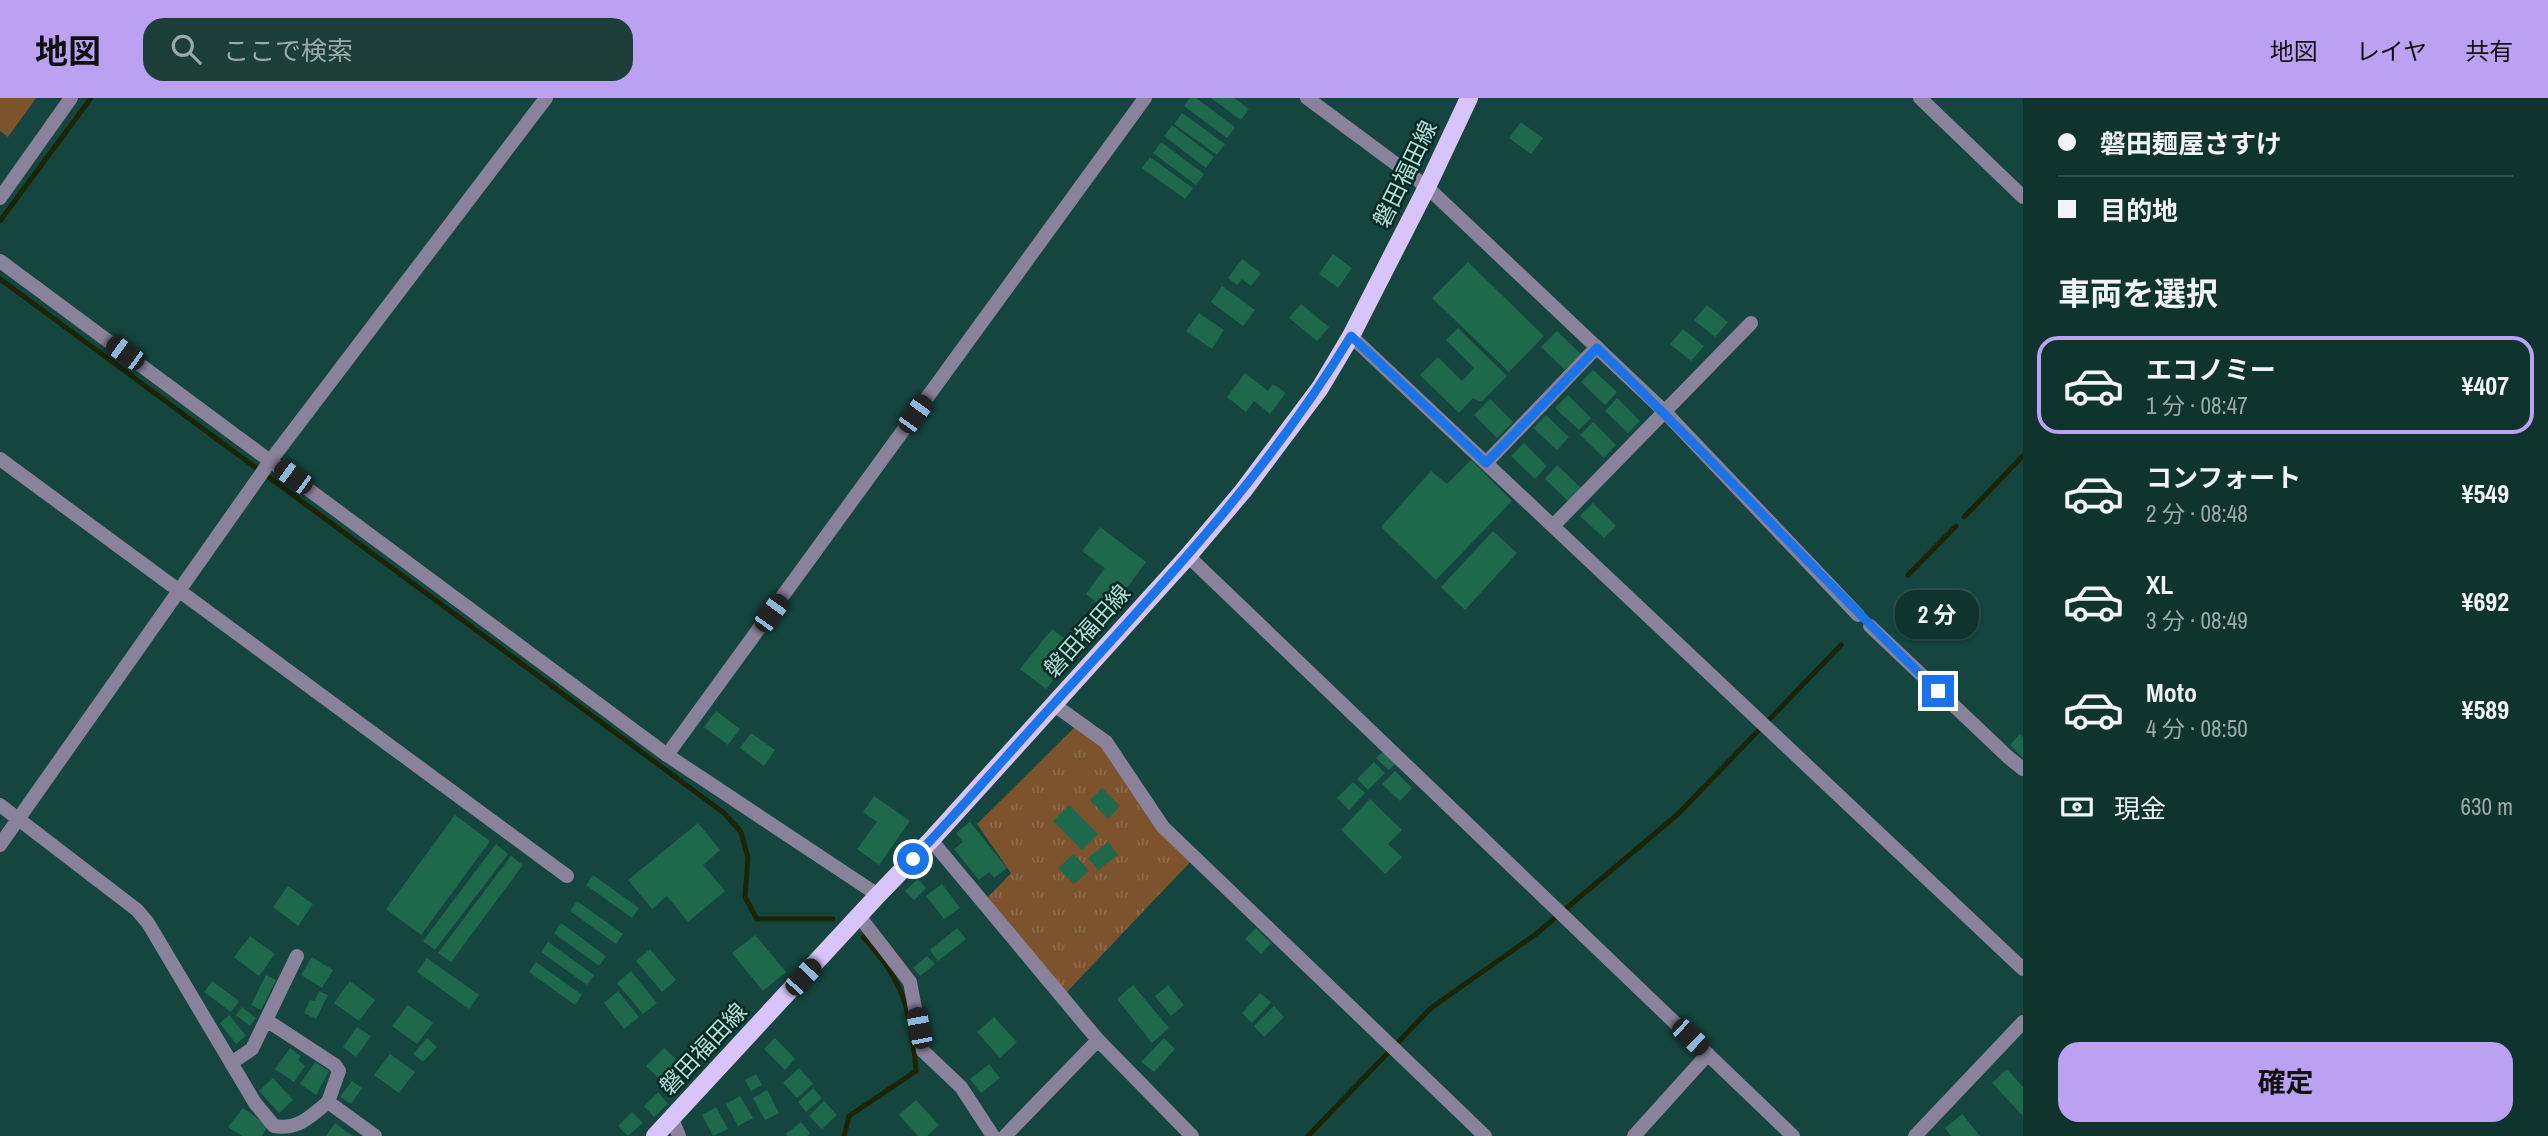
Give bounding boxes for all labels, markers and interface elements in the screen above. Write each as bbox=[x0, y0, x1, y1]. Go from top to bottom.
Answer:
search box bbox=[143, 18, 633, 81]
text: 地図 bbox=[35, 29, 101, 73]
icon: search bbox=[167, 30, 205, 68]
text: ここで検索 bbox=[223, 33, 353, 68]
text: 地図 bbox=[2270, 35, 2318, 67]
text: レイヤ bbox=[2356, 35, 2427, 67]
text: 共有 bbox=[2465, 35, 2513, 67]
street label: 磐田福田線 bbox=[1365, 115, 1444, 232]
text: 磐田麺屋さすけ bbox=[2100, 126, 2282, 161]
text: 目的地 bbox=[2100, 193, 2178, 228]
text: 車両を選択 bbox=[2058, 272, 2218, 315]
car bbox=[102, 332, 149, 374]
text: エコノミー bbox=[2146, 352, 2276, 387]
icon: car bbox=[2062, 354, 2125, 417]
text: ¥407 bbox=[2462, 368, 2509, 403]
text: 1 分 · 08:47 bbox=[2146, 390, 2248, 421]
car bbox=[895, 391, 936, 437]
car bbox=[270, 456, 317, 498]
text: コンフォート bbox=[2146, 460, 2301, 495]
icon: car bbox=[2062, 462, 2125, 525]
text: ¥549 bbox=[2462, 476, 2509, 511]
text: 2 分 · 08:48 bbox=[2146, 498, 2248, 529]
text: XL bbox=[2146, 567, 2173, 602]
icon: car bbox=[2062, 570, 2125, 633]
street label: 磐田福田線 bbox=[1037, 578, 1137, 684]
text: ¥692 bbox=[2462, 584, 2509, 619]
callout: 2 分 bbox=[1896, 589, 1980, 638]
car bbox=[751, 590, 792, 636]
text: 2 分 bbox=[1918, 599, 1956, 630]
text: 3 分 · 08:49 bbox=[2146, 605, 2248, 636]
route end bbox=[1922, 675, 1954, 707]
text: Moto bbox=[2146, 675, 2197, 710]
icon: car bbox=[2062, 678, 2125, 741]
text: ¥589 bbox=[2462, 692, 2509, 727]
text: 4 分 · 08:50 bbox=[2146, 713, 2248, 744]
icon: cash bbox=[2058, 788, 2096, 826]
text: 現金 bbox=[2114, 791, 2166, 826]
text: 630 m bbox=[2461, 791, 2513, 822]
route start bbox=[897, 843, 929, 875]
car bbox=[781, 954, 826, 1000]
street label: 磐田福田線 bbox=[652, 996, 753, 1101]
car bbox=[905, 1005, 934, 1051]
car bbox=[1668, 1015, 1713, 1059]
button: 確定 bbox=[2058, 1042, 2513, 1122]

